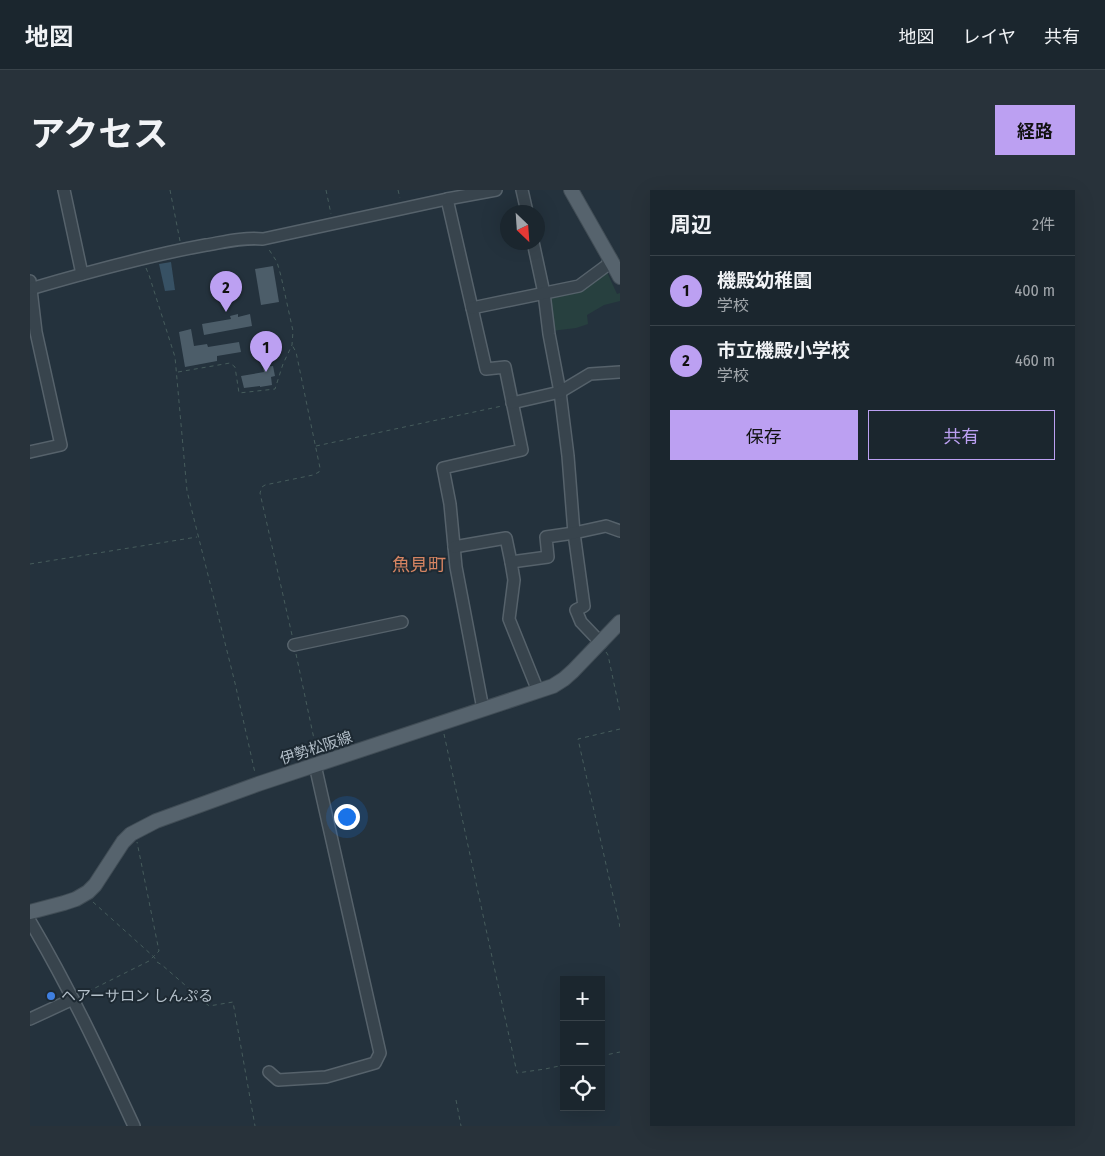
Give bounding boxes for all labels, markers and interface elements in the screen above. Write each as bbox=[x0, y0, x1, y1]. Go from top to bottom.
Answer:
text: 地図 bbox=[25, 23, 73, 51]
text: 地図 bbox=[899, 26, 935, 48]
text: レイヤ bbox=[963, 26, 1016, 48]
text: 共有 bbox=[1044, 26, 1080, 48]
button: 経路 bbox=[995, 105, 1075, 155]
text: アクセス bbox=[30, 113, 168, 155]
north arrow bbox=[500, 205, 545, 250]
text: 周辺 bbox=[670, 212, 712, 238]
text: 2件 bbox=[1032, 215, 1055, 234]
text: 機殿幼稚園 bbox=[717, 269, 812, 292]
pin: 2 bbox=[210, 271, 242, 312]
text: 1 bbox=[683, 281, 689, 300]
text: 400 m bbox=[1015, 281, 1055, 300]
text: 学校 bbox=[717, 296, 749, 315]
pin: 1 bbox=[250, 331, 282, 372]
text: 市立機殿小学校 bbox=[717, 339, 850, 362]
text: 2 bbox=[682, 351, 690, 370]
text: 460 m bbox=[1015, 351, 1055, 370]
text: 学校 bbox=[717, 366, 749, 385]
button: 保存 bbox=[670, 410, 858, 460]
button: 共有 bbox=[868, 410, 1055, 460]
district label: 魚見町 bbox=[392, 554, 446, 576]
street label: 伊勢松阪線 bbox=[278, 728, 354, 768]
your location bbox=[334, 804, 360, 830]
map controls bbox=[560, 976, 605, 1111]
button: + bbox=[560, 976, 605, 1021]
place label: ヘアーサロン しんぷる bbox=[61, 987, 213, 1005]
marker: ヘアーサロン しんぷる bbox=[45, 990, 57, 1002]
button: − bbox=[560, 1021, 605, 1066]
button: locate bbox=[560, 1066, 605, 1111]

